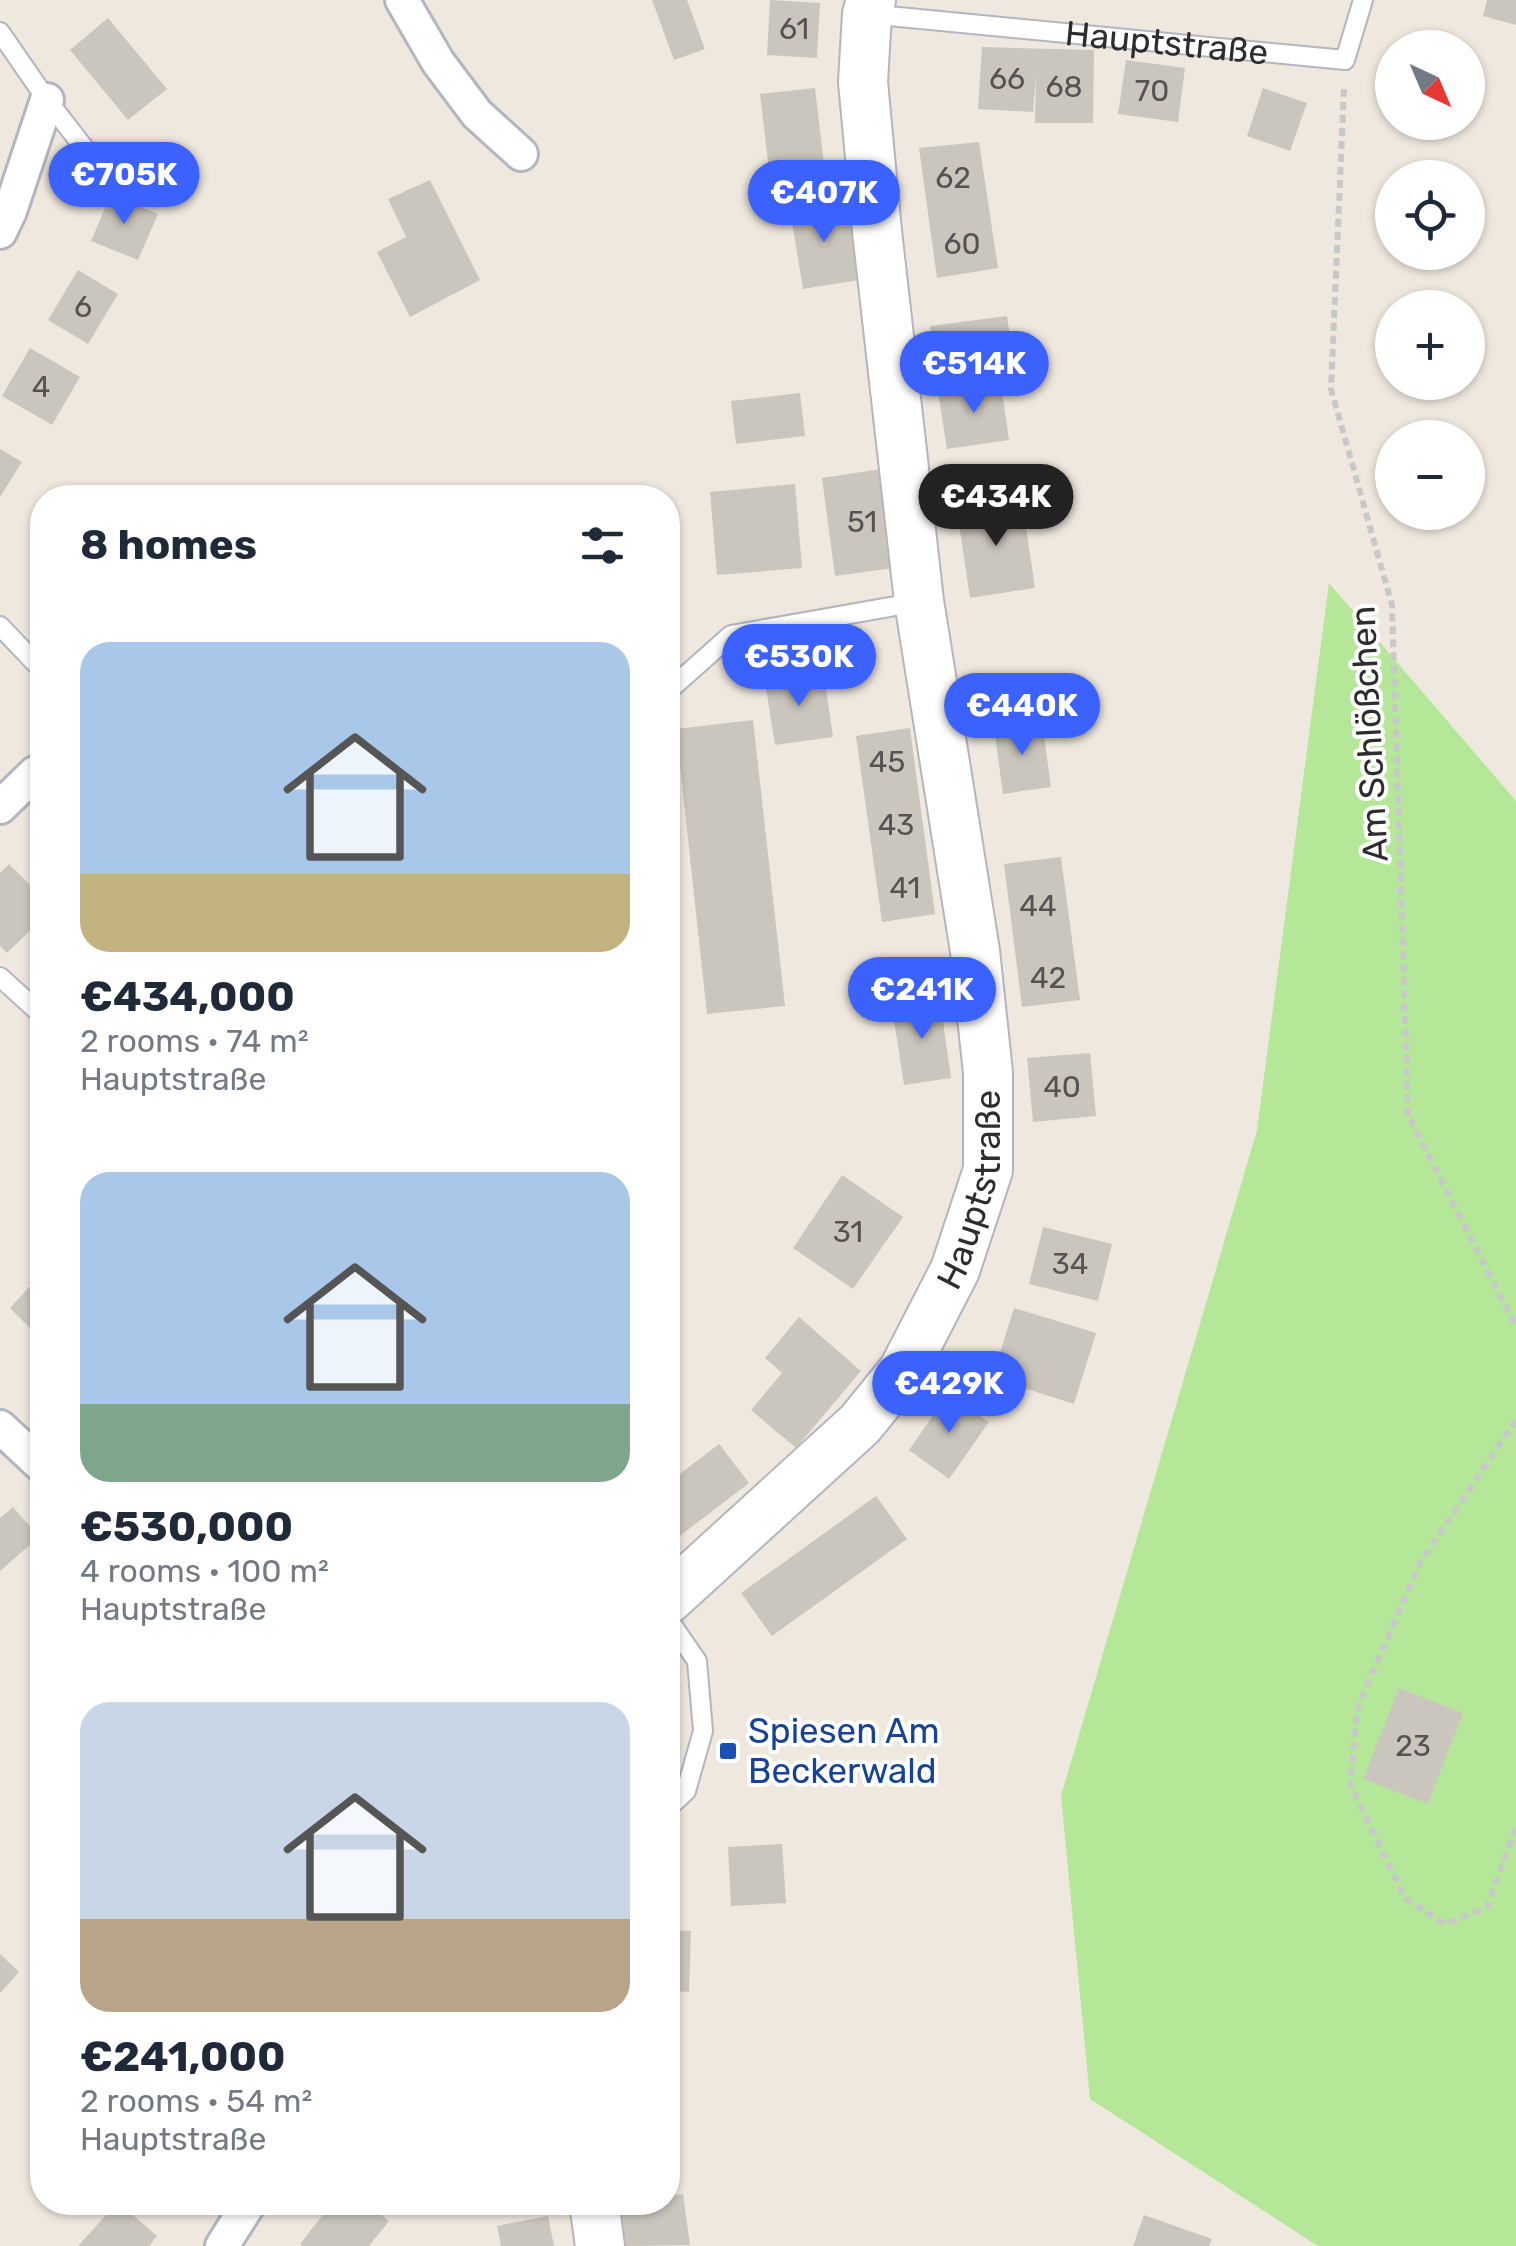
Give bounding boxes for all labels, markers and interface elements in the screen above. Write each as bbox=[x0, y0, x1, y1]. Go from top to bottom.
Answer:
house number: 61 bbox=[779, 11, 809, 47]
street label: Hauptstraße bbox=[1063, 12, 1270, 73]
north arrow bbox=[1375, 30, 1485, 140]
map controls bbox=[1375, 30, 1485, 530]
house number: 66 bbox=[989, 61, 1025, 97]
house number: 68 bbox=[1045, 69, 1083, 105]
house number: 70 bbox=[1135, 73, 1169, 109]
pin: €705K bbox=[54, 142, 194, 227]
text: €705K bbox=[70, 155, 178, 193]
pin: €407K bbox=[754, 160, 894, 245]
house number: 62 bbox=[935, 160, 971, 196]
button: locate bbox=[1375, 160, 1485, 270]
text: €407K bbox=[770, 173, 878, 211]
house number: 60 bbox=[943, 226, 981, 262]
house number: 6 bbox=[74, 289, 92, 325]
button: + bbox=[1375, 290, 1485, 400]
pin: €514K bbox=[904, 331, 1044, 416]
text: €514K bbox=[922, 344, 1026, 382]
house number: 4 bbox=[32, 369, 50, 405]
button: − bbox=[1375, 420, 1485, 530]
pin: €434K bbox=[926, 464, 1066, 549]
text: €434K bbox=[940, 477, 1052, 515]
house number: 51 bbox=[847, 504, 877, 540]
icon: filters bbox=[575, 518, 630, 573]
text: 8 homes bbox=[80, 520, 257, 570]
street label: Am Schlößchen bbox=[1341, 605, 1397, 863]
pin: €530K bbox=[729, 624, 869, 709]
text: €530K bbox=[744, 637, 854, 675]
pin: €440K bbox=[952, 673, 1092, 758]
text: €440K bbox=[966, 686, 1078, 724]
icon: home bbox=[265, 707, 445, 887]
house number: 45 bbox=[869, 744, 905, 780]
house number: 43 bbox=[878, 807, 914, 843]
house number: 41 bbox=[890, 870, 920, 906]
house number: 44 bbox=[1019, 888, 1057, 924]
pin: €241K bbox=[852, 957, 992, 1042]
house number: 42 bbox=[1030, 960, 1066, 996]
text: €241K bbox=[870, 970, 974, 1008]
text: €434,000 bbox=[80, 972, 295, 1022]
text: 2 rooms · 74 m² bbox=[80, 1022, 309, 1060]
text: Hauptstraße bbox=[80, 1060, 266, 1098]
house number: 40 bbox=[1043, 1069, 1081, 1105]
street label: Hauptstraße bbox=[928, 1090, 1009, 1296]
house number: 31 bbox=[833, 1214, 863, 1250]
icon: home bbox=[265, 1237, 445, 1417]
house number: 34 bbox=[1052, 1246, 1088, 1282]
pin: €429K bbox=[879, 1351, 1019, 1436]
text: €429K bbox=[894, 1364, 1004, 1402]
text: €530,000 bbox=[80, 1502, 293, 1552]
text: 4 rooms · 100 m² bbox=[80, 1552, 329, 1590]
text: Hauptstraße bbox=[80, 1590, 266, 1628]
place label: Spiesen Am Beckerwald bbox=[748, 1710, 940, 1792]
house number: 23 bbox=[1395, 1728, 1431, 1764]
marker: Spiesen Am Beckerwald bbox=[717, 1740, 739, 1762]
icon: home bbox=[265, 1767, 445, 1947]
text: €241,000 bbox=[80, 2032, 286, 2082]
text: 2 rooms · 54 m² bbox=[80, 2082, 312, 2120]
text: Hauptstraße bbox=[80, 2120, 266, 2158]

